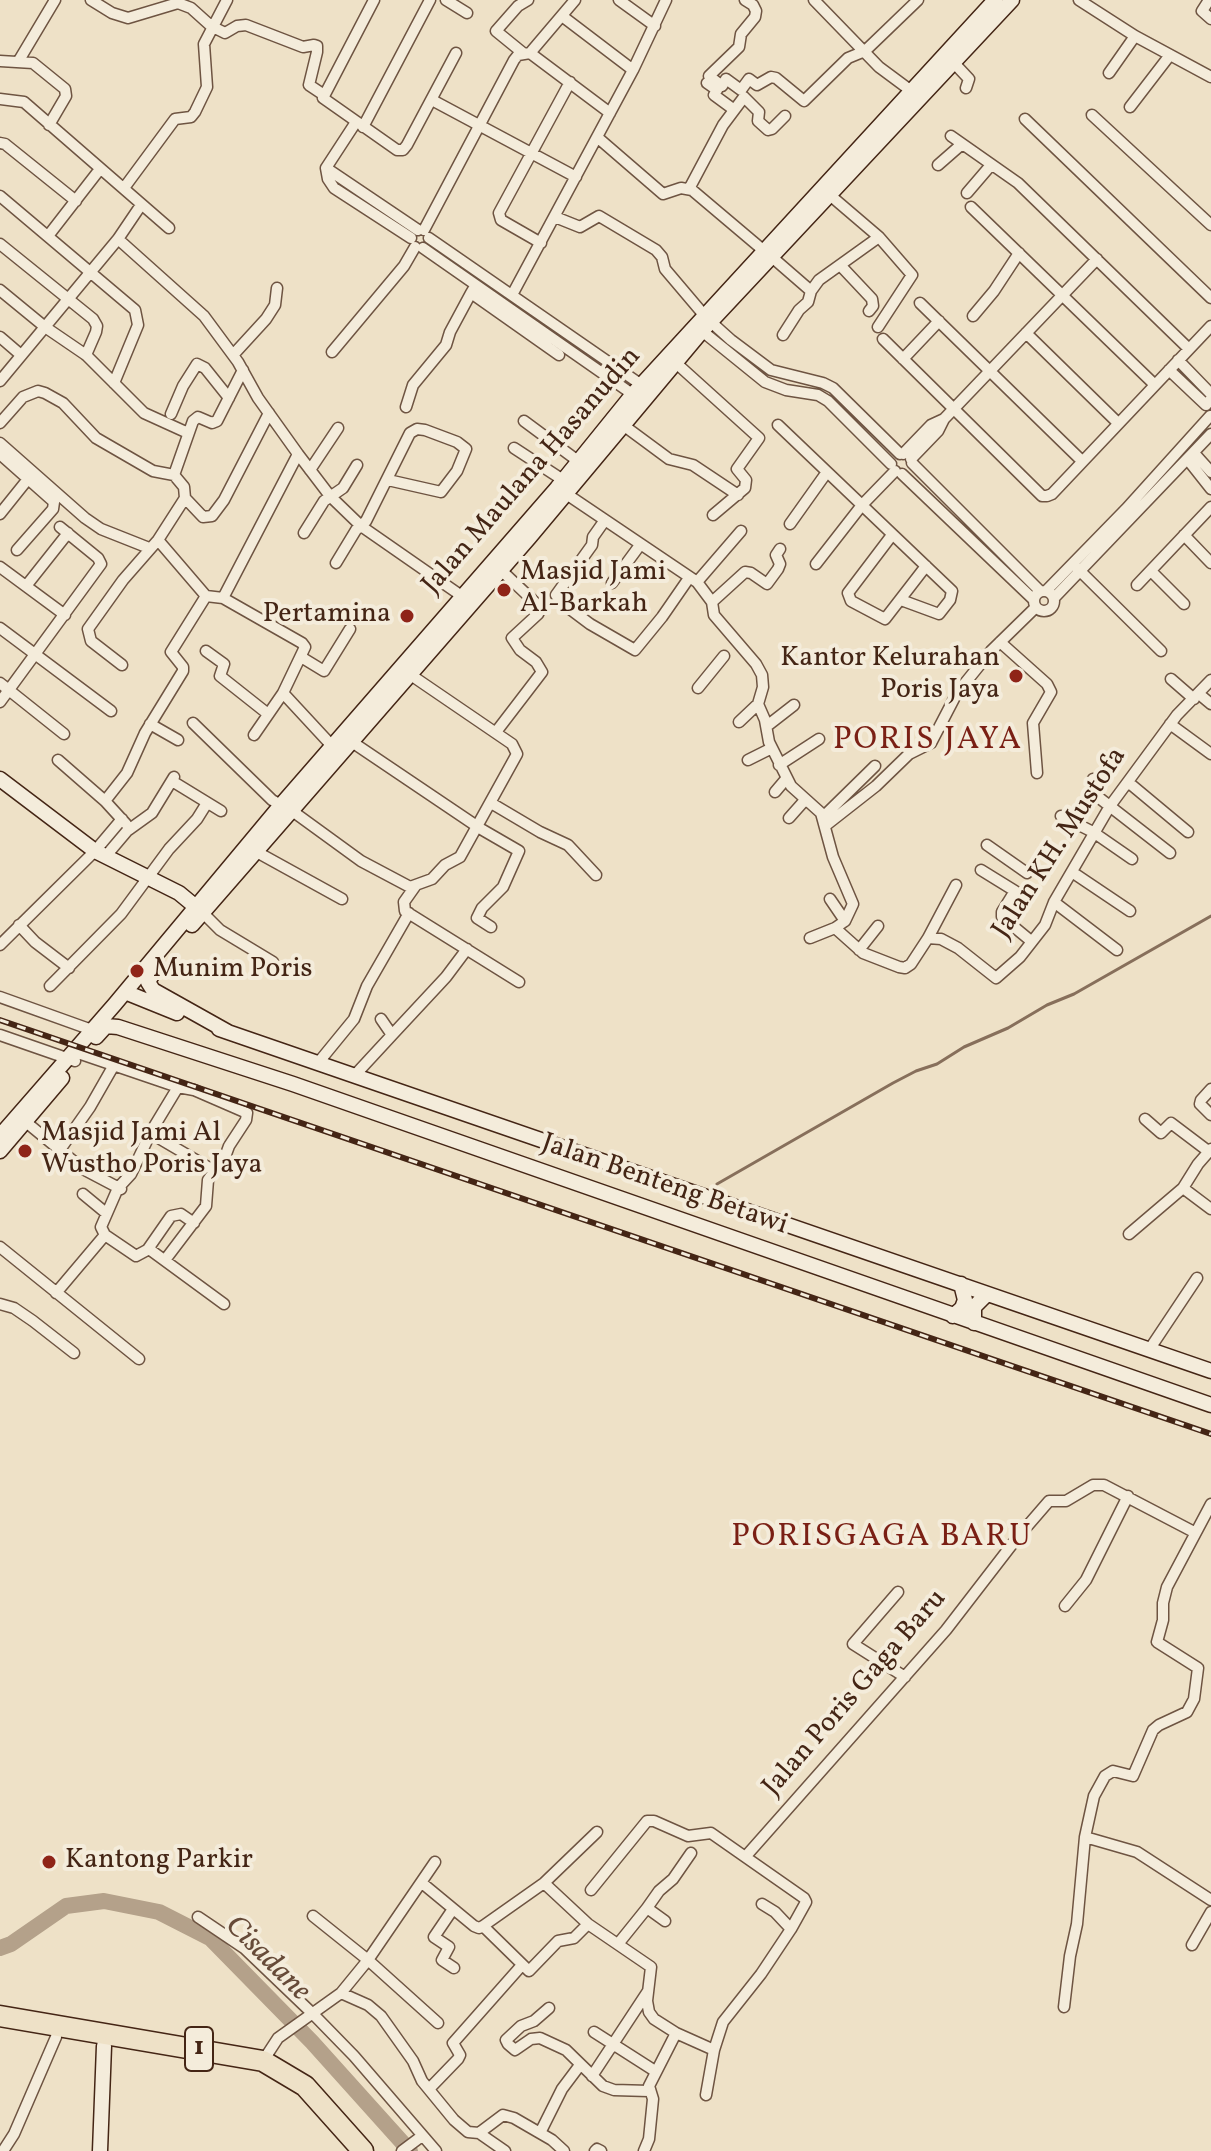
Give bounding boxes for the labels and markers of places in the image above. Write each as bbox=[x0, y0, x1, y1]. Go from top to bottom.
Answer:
place label: Masjid Jami Al-Barkah bbox=[520, 557, 666, 623]
marker: Masjid Jami Al-Barkah bbox=[495, 581, 513, 599]
place label: Pertamina bbox=[263, 599, 391, 633]
marker: Pertamina bbox=[398, 607, 416, 625]
place label: Kantor Kelurahan Poris Jaya bbox=[780, 643, 1000, 709]
marker: Kantor Kelurahan Poris Jaya bbox=[1007, 667, 1025, 685]
place label: Munim Poris bbox=[153, 954, 313, 988]
marker: Munim Poris bbox=[128, 962, 146, 980]
place label: Masjid Jami Al Wustho Poris Jaya bbox=[41, 1118, 263, 1184]
marker: Masjid Jami Al Wustho Poris Jaya bbox=[16, 1142, 34, 1160]
place label: Kantong Parkir bbox=[65, 1845, 253, 1879]
marker: Kantong Parkir bbox=[40, 1853, 58, 1871]

